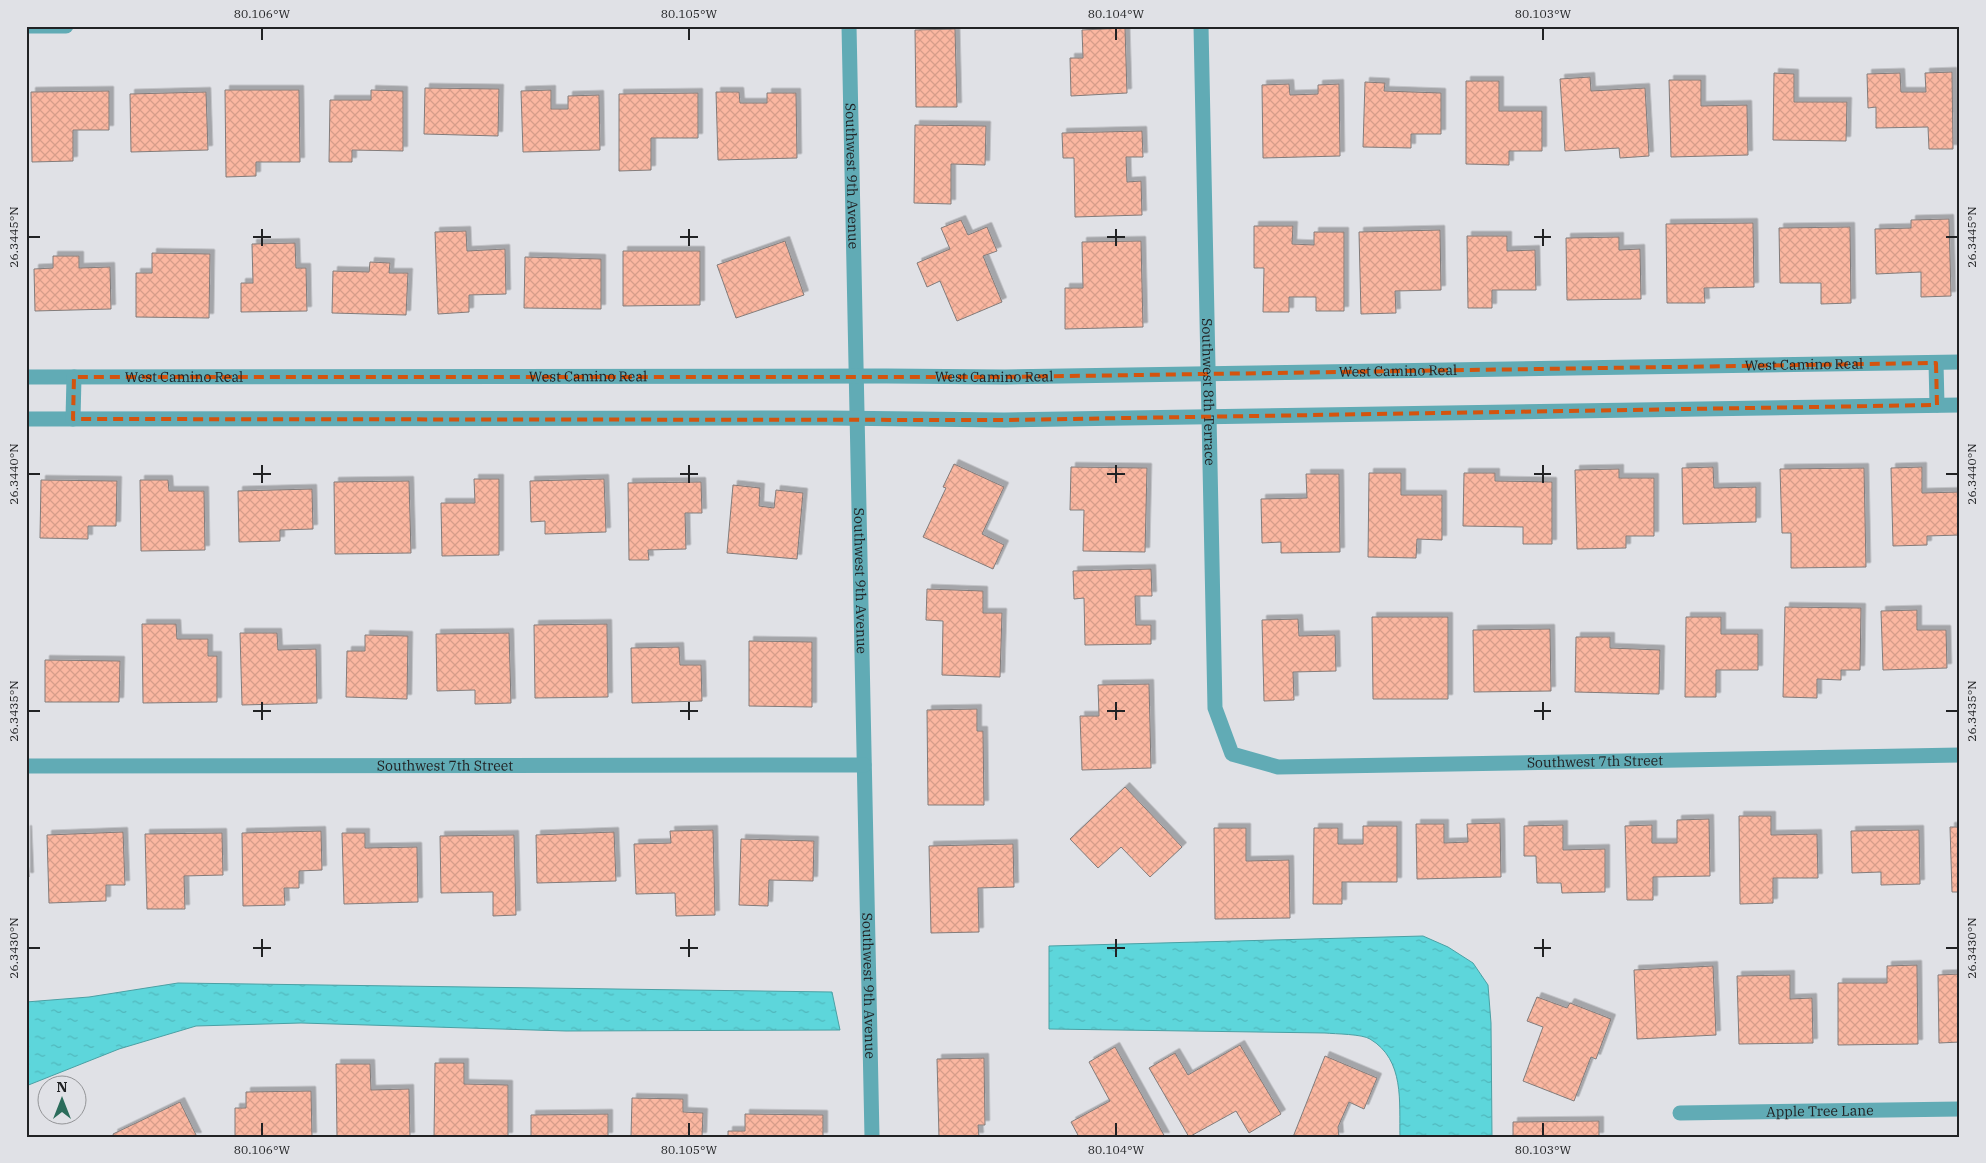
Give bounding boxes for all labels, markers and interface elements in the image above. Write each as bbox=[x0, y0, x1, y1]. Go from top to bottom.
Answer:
text: 80.106°W bbox=[234, 6, 291, 21]
text: 80.105°W bbox=[661, 6, 718, 21]
text: 80.104°W bbox=[1088, 6, 1145, 21]
text: 80.103°W bbox=[1515, 6, 1572, 21]
street label: Southwest 9th Avenue bbox=[842, 103, 863, 249]
text: 26.3445°N bbox=[6, 206, 21, 268]
text: 26.3445°N bbox=[1964, 206, 1979, 268]
street label: Southwest 8th Terrace bbox=[1198, 318, 1219, 466]
street label: West Camino Real bbox=[1744, 355, 1863, 374]
street label: West Camino Real bbox=[1339, 361, 1457, 381]
street label: West Camino Real bbox=[529, 367, 647, 385]
street label: West Camino Real bbox=[935, 367, 1053, 386]
street label: West Camino Real bbox=[125, 368, 243, 386]
text: 26.3440°N bbox=[6, 443, 21, 505]
text: 26.3440°N bbox=[1964, 443, 1979, 505]
street label: Southwest 9th Avenue bbox=[850, 508, 871, 654]
text: 26.3435°N bbox=[6, 680, 21, 742]
text: 26.3435°N bbox=[1964, 680, 1979, 742]
street label: Southwest 7th Street bbox=[1527, 751, 1663, 772]
street label: Southwest 7th Street bbox=[377, 756, 513, 775]
street label: Southwest 9th Avenue bbox=[858, 913, 879, 1059]
text: 26.3430°N bbox=[6, 917, 21, 979]
text: 26.3430°N bbox=[1964, 917, 1979, 979]
north arrow bbox=[38, 1076, 88, 1126]
text: N bbox=[56, 1078, 68, 1096]
street label: Apple Tree Lane bbox=[1766, 1101, 1874, 1121]
text: 80.106°W bbox=[234, 1142, 291, 1157]
text: 80.105°W bbox=[661, 1142, 718, 1157]
text: 80.104°W bbox=[1088, 1142, 1145, 1157]
text: 80.103°W bbox=[1515, 1142, 1572, 1157]

